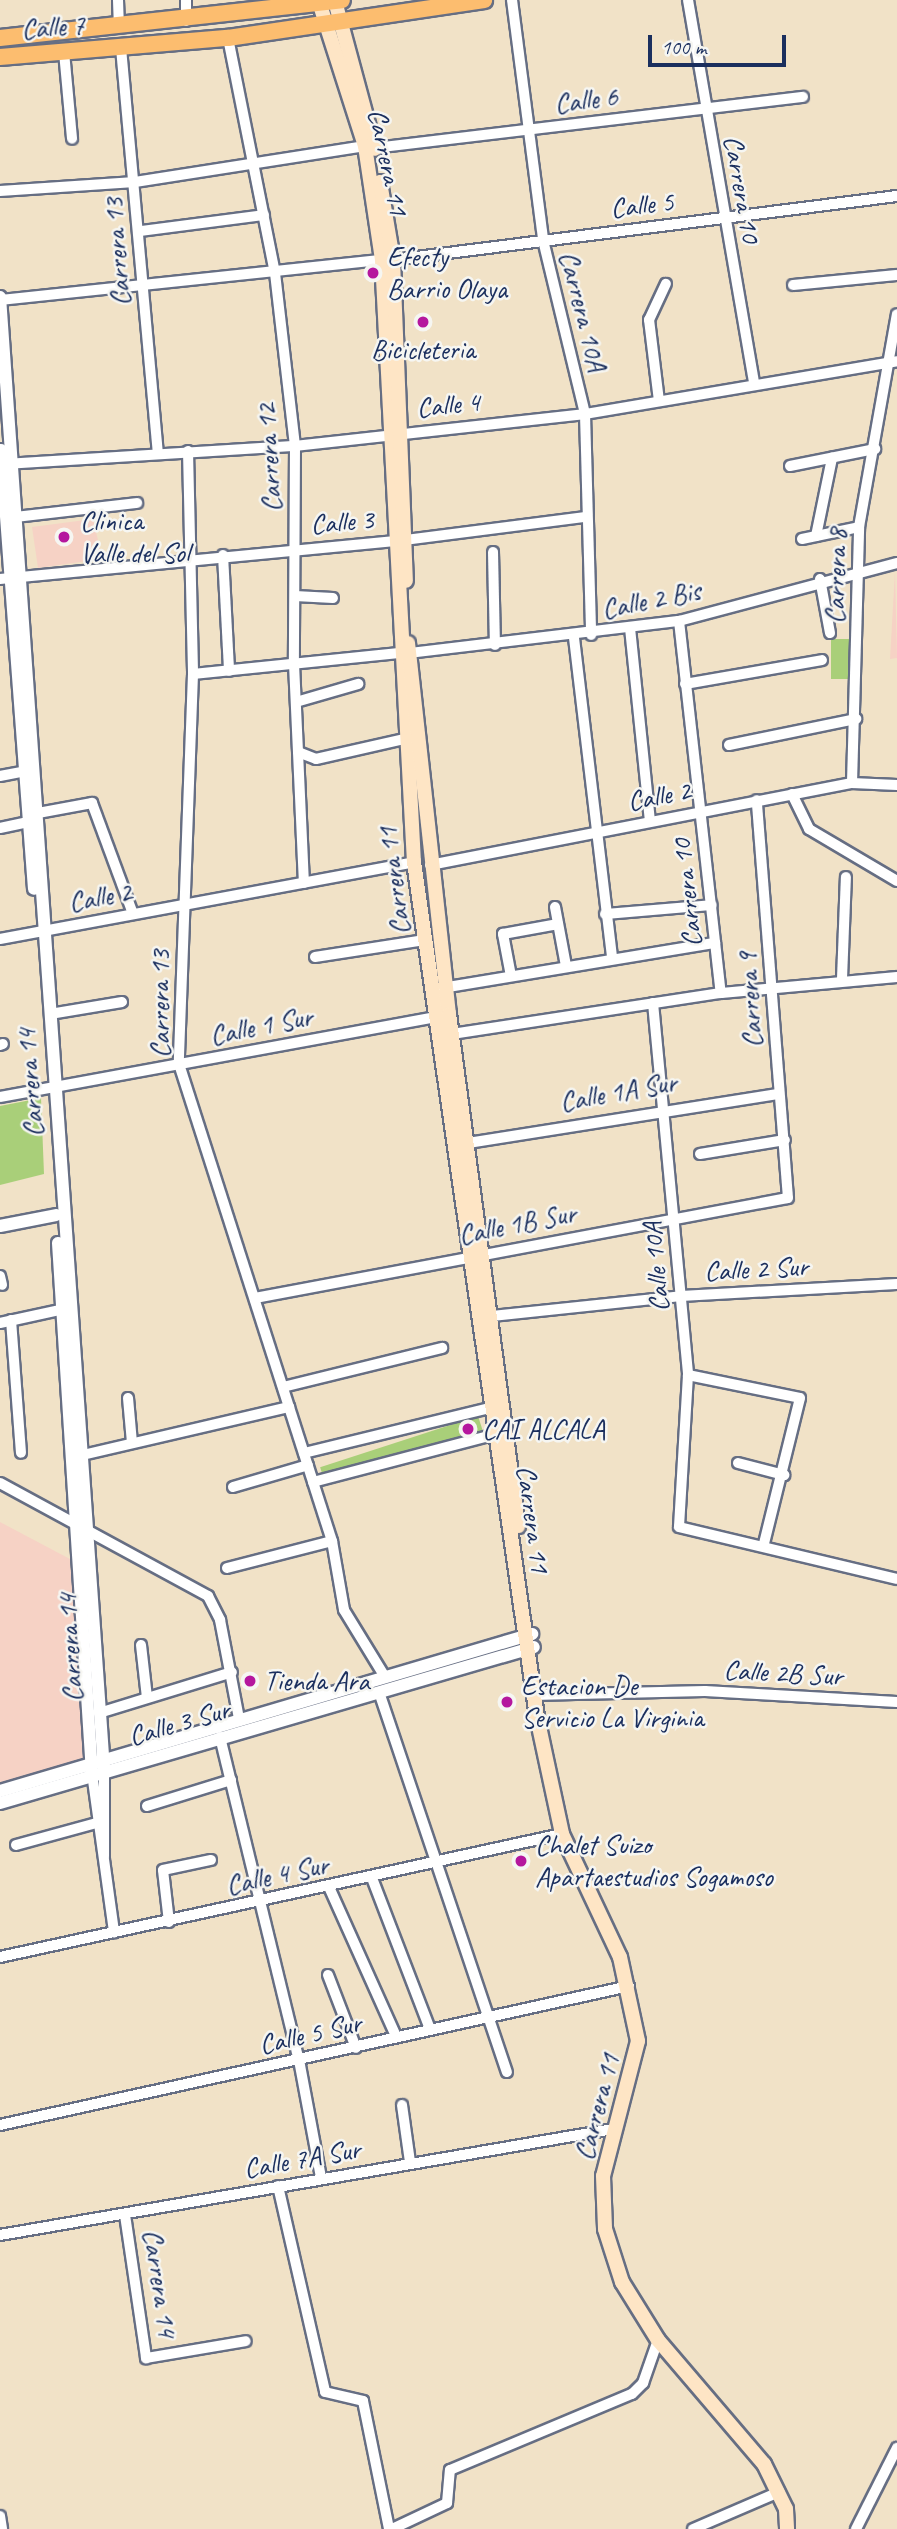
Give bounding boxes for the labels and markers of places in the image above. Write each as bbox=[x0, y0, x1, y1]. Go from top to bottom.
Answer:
place label: Efecty Barrio Olaya bbox=[387, 240, 508, 306]
marker: Efecty Barrio Olaya bbox=[365, 265, 381, 281]
marker: Bicicleteria bbox=[415, 314, 431, 330]
place label: Bicicleteria bbox=[371, 333, 475, 367]
place label: Clinica Valle del Sol bbox=[80, 504, 189, 570]
marker: Clinica Valle del Sol bbox=[54, 527, 74, 547]
place label: CAI ALCALA bbox=[482, 1412, 604, 1446]
marker: CAI ALCALA bbox=[460, 1421, 476, 1437]
place label: Tienda Ara bbox=[264, 1664, 369, 1698]
place label: Estacion De Servicio La Virginia bbox=[521, 1669, 705, 1735]
marker: Tienda Ara bbox=[242, 1673, 258, 1689]
marker: Estacion De Servicio La Virginia bbox=[499, 1694, 515, 1710]
place label: Chalet Suizo Apartaestudios Sogamoso bbox=[535, 1828, 774, 1894]
marker: Chalet Suizo Apartaestudios Sogamoso bbox=[513, 1853, 529, 1869]

